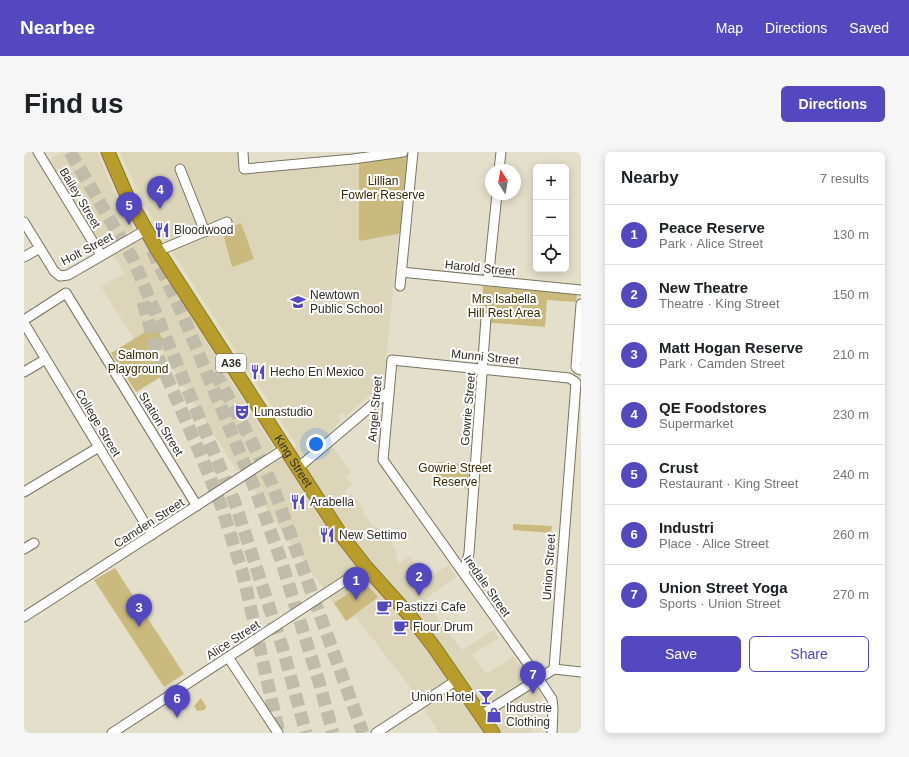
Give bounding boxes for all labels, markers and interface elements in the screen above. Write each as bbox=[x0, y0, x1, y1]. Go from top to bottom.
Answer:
text: Nearbee bbox=[20, 17, 95, 38]
text: Map bbox=[716, 20, 743, 36]
text: Directions bbox=[765, 20, 827, 36]
text: Saved bbox=[849, 20, 889, 36]
button: Directions bbox=[781, 86, 885, 122]
text: Find us bbox=[24, 88, 124, 119]
north arrow bbox=[485, 164, 521, 200]
map controls bbox=[533, 164, 569, 272]
button: + bbox=[533, 164, 569, 200]
street label: Bailey Street bbox=[56, 165, 104, 231]
text: Nearby bbox=[621, 168, 679, 187]
text: 7 results bbox=[820, 171, 869, 186]
park label: Lillian Fowler Reserve bbox=[341, 174, 425, 202]
pin: 4 bbox=[147, 176, 173, 209]
pin: 5 bbox=[116, 192, 142, 225]
button: − bbox=[533, 200, 569, 236]
text: Peace Reserve bbox=[659, 219, 765, 236]
restaurant icon: Bloodwood bbox=[153, 221, 171, 239]
place label: Bloodwood bbox=[174, 223, 233, 237]
text: 1 bbox=[630, 227, 638, 242]
text: 130 m bbox=[833, 227, 869, 242]
street label: Holt Street bbox=[59, 229, 116, 268]
button: locate bbox=[533, 236, 569, 272]
text: Park · Alice Street bbox=[659, 236, 763, 251]
street label: Harold Street bbox=[444, 257, 517, 279]
text: New Theatre bbox=[659, 279, 748, 296]
text: 2 bbox=[630, 287, 638, 302]
text: 150 m bbox=[833, 287, 869, 302]
place label: Newtown Public School bbox=[310, 288, 383, 316]
park label: Mrs Isabella Hill Rest Area bbox=[468, 292, 541, 320]
school or university icon: Newtown Public School bbox=[289, 293, 307, 311]
text: Theatre · King Street bbox=[659, 296, 780, 311]
text: Matt Hogan Reserve bbox=[659, 339, 803, 356]
street label: Munni Street bbox=[450, 346, 520, 368]
text: 3 bbox=[630, 347, 638, 362]
text: 210 m bbox=[833, 347, 869, 362]
park label: Salmon Playground bbox=[108, 348, 168, 376]
road number: A36 bbox=[216, 354, 246, 372]
text: Park · Camden Street bbox=[659, 356, 785, 371]
restaurant icon: Hecho En Mexico bbox=[249, 363, 267, 381]
place label: Hecho En Mexico bbox=[270, 365, 364, 379]
street label: Gowrie Street bbox=[458, 371, 478, 446]
street label: Angel Street bbox=[365, 375, 385, 443]
street label: College Street bbox=[72, 387, 124, 460]
street label: Station Street bbox=[136, 389, 187, 459]
text: QE Foodstores bbox=[659, 399, 767, 416]
theatre icon: Lunastudio bbox=[233, 403, 251, 421]
place label: Lunastudio bbox=[254, 405, 313, 419]
text: 4 bbox=[630, 407, 638, 422]
text: 230 m bbox=[833, 407, 869, 422]
text: Supermarket bbox=[659, 416, 733, 431]
street label: King Street bbox=[271, 432, 316, 490]
your location bbox=[306, 434, 326, 454]
text: Crust bbox=[659, 459, 698, 476]
park label: Gowrie Street Reserve bbox=[418, 461, 492, 489]
text: 5 bbox=[630, 467, 638, 482]
text: 240 m bbox=[833, 467, 869, 482]
text: Restaurant · King Street bbox=[659, 476, 798, 491]
restaurant icon: Arabella bbox=[289, 493, 307, 511]
street label: Camden Street bbox=[111, 495, 187, 551]
place label: Arabella bbox=[310, 495, 354, 509]
text: Industri bbox=[659, 519, 714, 536]
restaurant icon: New Settimo bbox=[318, 526, 336, 544]
text: 6 bbox=[630, 527, 638, 542]
text: 260 m bbox=[833, 527, 869, 542]
place label: New Settimo bbox=[339, 528, 407, 542]
street label: Union Street bbox=[540, 533, 558, 601]
text: Place · Alice Street bbox=[659, 536, 769, 551]
street label: Iredale Street bbox=[461, 552, 514, 620]
pin: 2 bbox=[406, 563, 432, 596]
pin: 1 bbox=[343, 567, 369, 600]
text: Union Street Yoga bbox=[659, 579, 788, 596]
text: 7 bbox=[630, 587, 638, 602]
text: 270 m bbox=[833, 587, 869, 602]
pin: 3 bbox=[126, 594, 152, 627]
text: Sports · Union Street bbox=[659, 596, 780, 611]
cafe icon: Pastizzi Cafe bbox=[375, 598, 393, 616]
place label: Pastizzi Cafe bbox=[396, 600, 466, 614]
street label: Alice Street bbox=[203, 617, 263, 663]
cafe icon: Flour Drum bbox=[392, 618, 410, 636]
place label: Flour Drum bbox=[413, 620, 473, 634]
button: Save bbox=[621, 636, 741, 672]
button: Share bbox=[749, 636, 869, 672]
pin: 7 bbox=[520, 661, 546, 694]
pin: 6 bbox=[164, 685, 190, 718]
bar icon: Union Hotel bbox=[477, 688, 495, 706]
place label: Union Hotel bbox=[411, 690, 474, 704]
place label: Industrie Clothing bbox=[506, 701, 552, 729]
shop icon: Industrie Clothing bbox=[485, 706, 503, 724]

